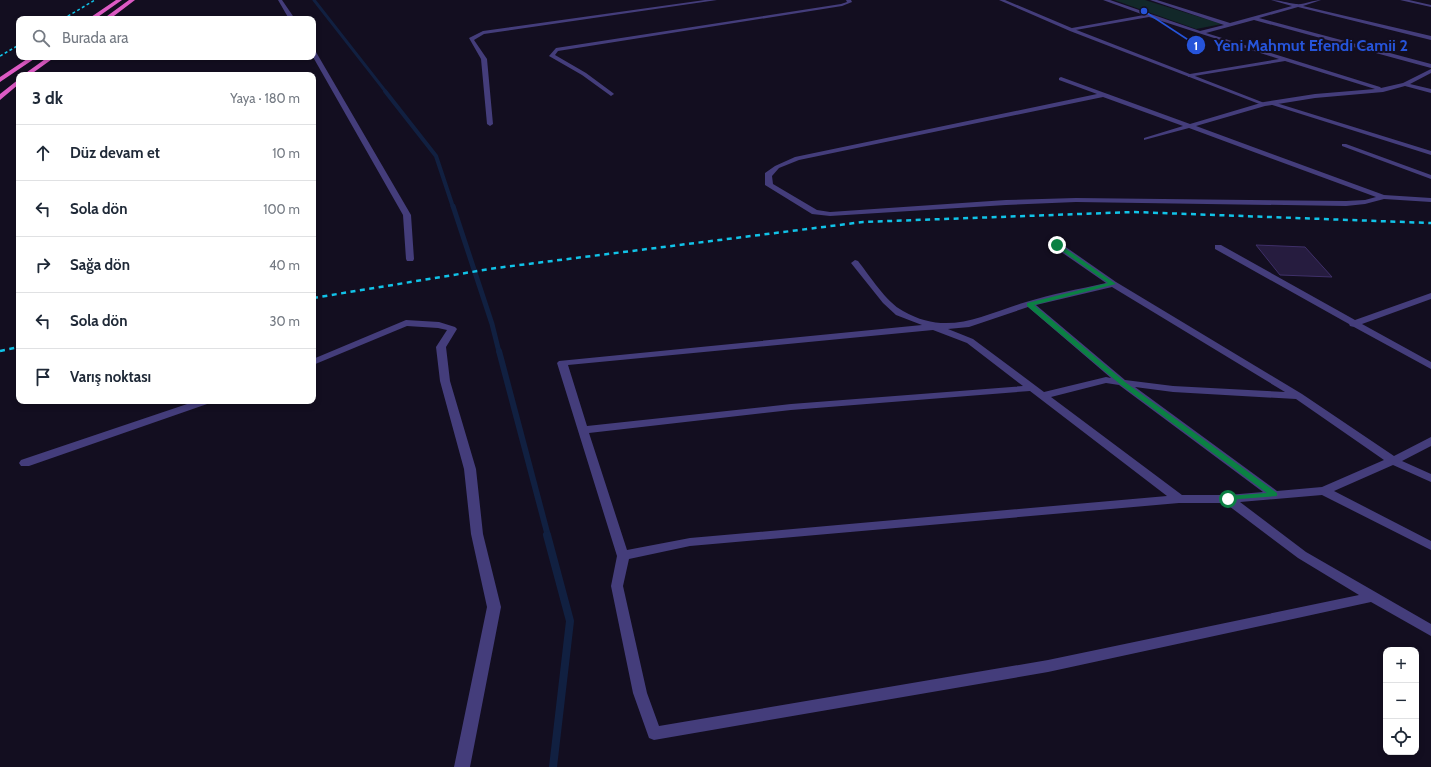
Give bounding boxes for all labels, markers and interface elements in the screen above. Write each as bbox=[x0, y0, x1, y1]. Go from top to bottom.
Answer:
search box bbox=[16, 16, 316, 60]
icon: search bbox=[30, 27, 52, 49]
text: Burada ara bbox=[62, 29, 129, 47]
callout: Yeni Mahmut Efendi Camii 2 bbox=[1186, 31, 1416, 59]
text: Yeni Mahmut Efendi Camii 2 bbox=[1213, 36, 1408, 55]
text: 1 bbox=[1194, 38, 1198, 53]
text: 3 dk bbox=[32, 88, 63, 108]
text: Yaya · 180 m bbox=[230, 90, 300, 106]
icon: ahead bbox=[32, 142, 54, 164]
text: Düz devam et bbox=[70, 144, 160, 162]
text: 10 m bbox=[272, 145, 300, 161]
icon: left bbox=[32, 198, 54, 220]
text: Sola dön bbox=[70, 200, 127, 218]
text: 100 m bbox=[263, 201, 300, 217]
route end bbox=[1048, 236, 1066, 254]
icon: right bbox=[32, 254, 54, 276]
text: Sağa dön bbox=[70, 256, 130, 274]
text: 40 m bbox=[269, 257, 300, 273]
icon: left bbox=[32, 310, 54, 332]
text: Sola dön bbox=[70, 312, 127, 330]
text: 30 m bbox=[270, 313, 300, 329]
icon: arrive bbox=[32, 366, 54, 388]
text: Varış noktası bbox=[70, 368, 151, 386]
route start bbox=[1219, 490, 1237, 508]
map controls bbox=[1383, 647, 1419, 755]
button: + bbox=[1383, 647, 1419, 683]
button: − bbox=[1383, 683, 1419, 719]
button: locate bbox=[1383, 719, 1419, 755]

